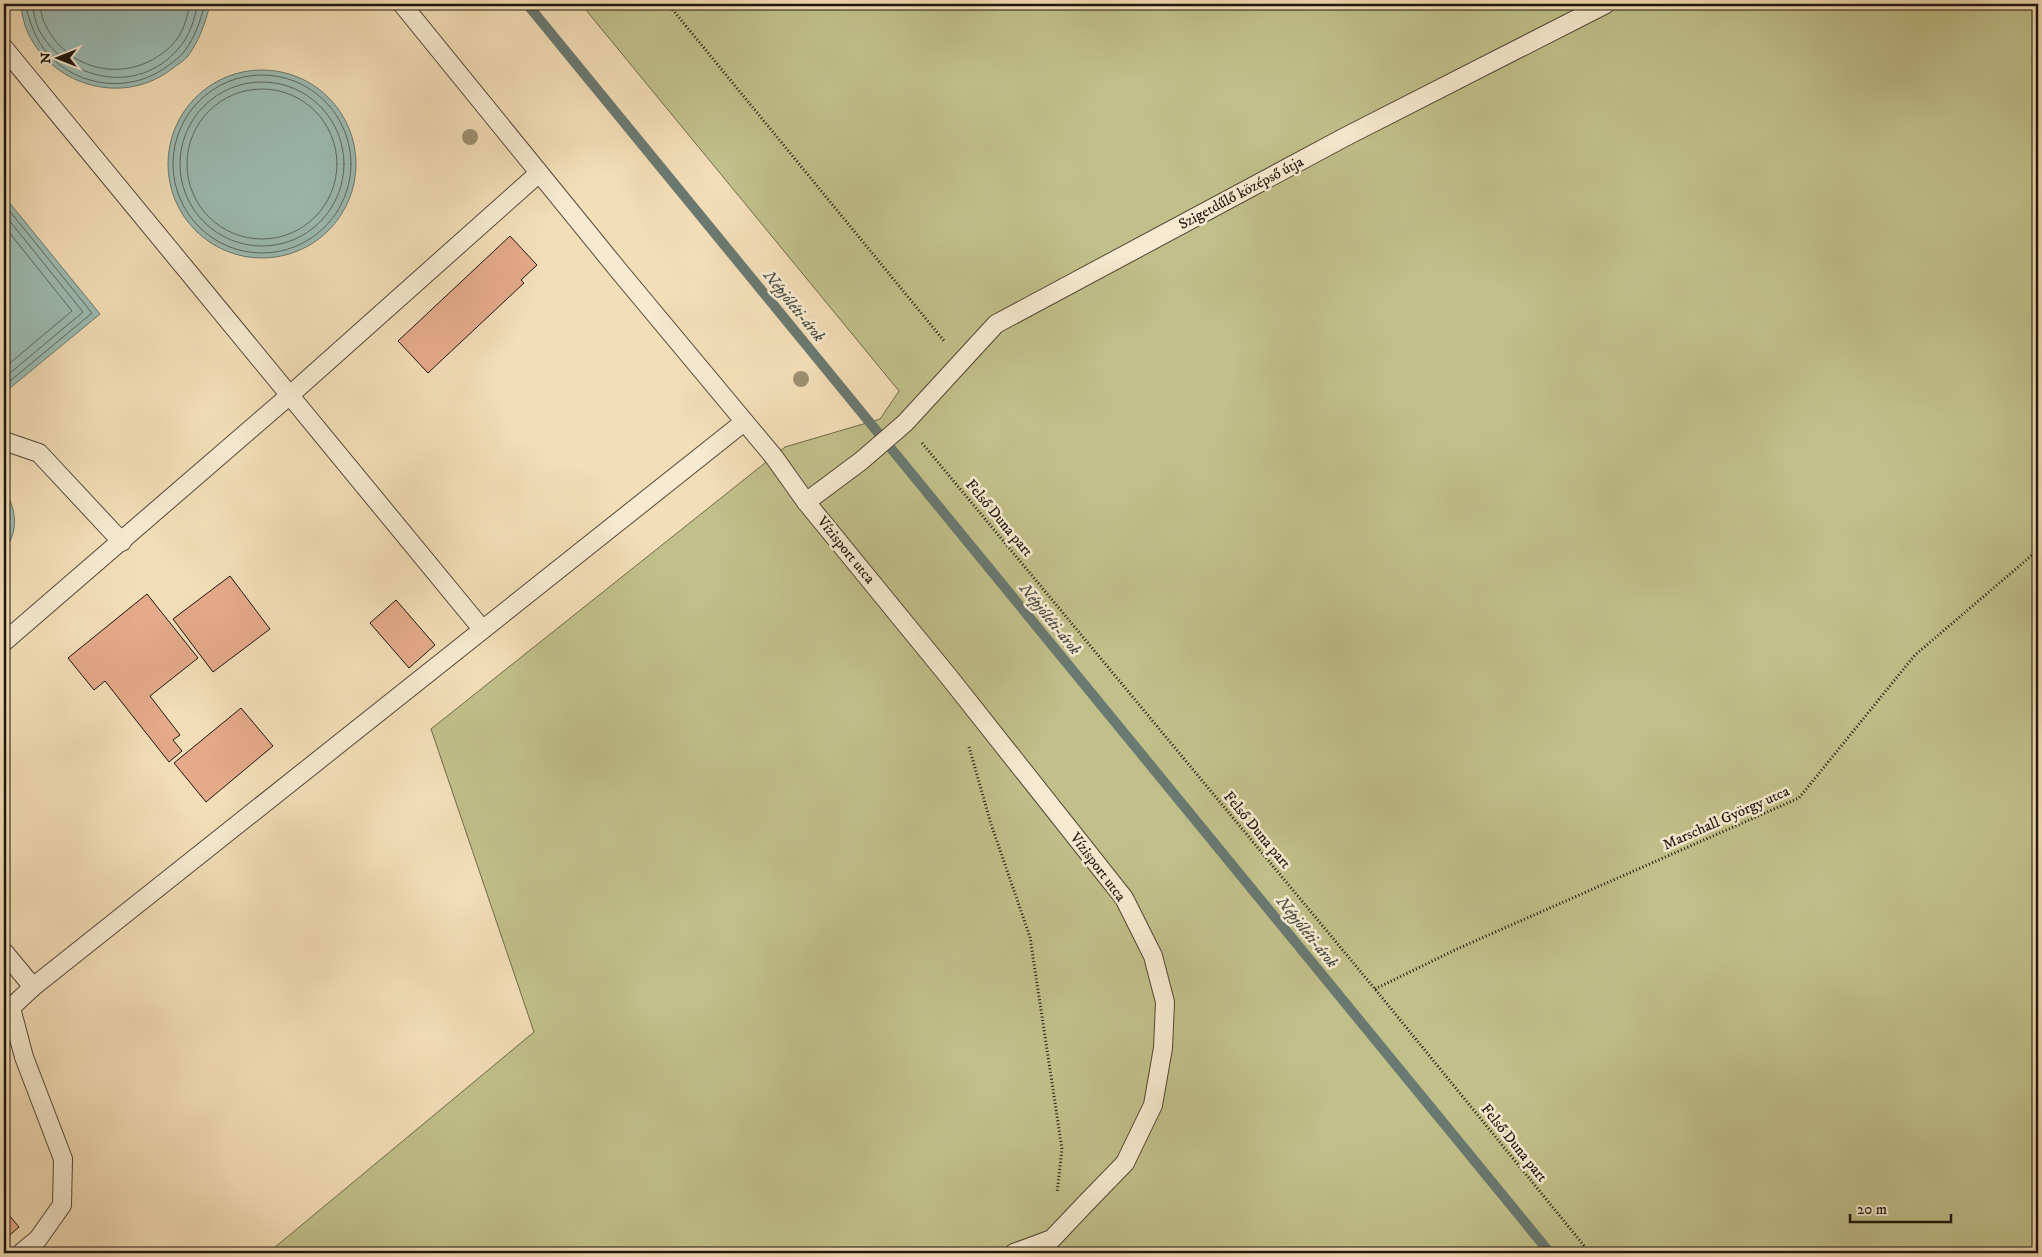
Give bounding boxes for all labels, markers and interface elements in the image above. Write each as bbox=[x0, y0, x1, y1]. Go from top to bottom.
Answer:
north arrow bbox=[32, 32, 82, 82]
text: N bbox=[37, 52, 55, 64]
street label: Szigetdűlő középső útja bbox=[1175, 152, 1307, 234]
water label: Népjóléti-árok bbox=[758, 265, 829, 346]
street label: Felső Duna part bbox=[961, 475, 1037, 561]
street label: Vízisport utca bbox=[812, 512, 879, 588]
water label: Népjóléti-árok bbox=[1014, 578, 1085, 659]
street label: Marschall György utca bbox=[1660, 781, 1793, 854]
street label: Felső Duna part bbox=[1219, 787, 1295, 873]
street label: Vízisport utca bbox=[1065, 828, 1131, 906]
water label: Népjóléti-árok bbox=[1271, 891, 1342, 972]
street label: Felső Duna part bbox=[1477, 1100, 1551, 1186]
scale bar bbox=[1850, 1192, 1951, 1224]
text: 20 m bbox=[1857, 1200, 1887, 1219]

